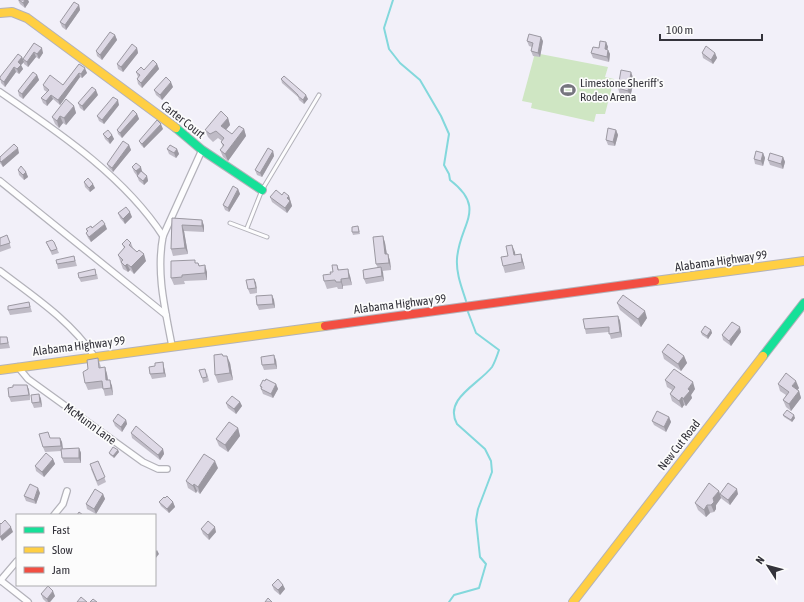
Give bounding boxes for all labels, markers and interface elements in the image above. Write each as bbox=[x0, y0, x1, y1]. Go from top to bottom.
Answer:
scale bar bbox=[660, 16, 762, 42]
text: 100 m bbox=[666, 23, 693, 37]
place label: Limestone Sheriff's Rodeo Arena bbox=[580, 76, 663, 104]
sports icon: Limestone Sheriff's Rodeo Arena bbox=[559, 81, 577, 99]
street label: Carter Court bbox=[158, 98, 208, 142]
street label: Alabama Highway 99 bbox=[674, 248, 768, 274]
street label: Alabama Highway 99 bbox=[353, 291, 447, 317]
street label: Alabama Highway 99 bbox=[32, 333, 126, 359]
street label: McMunn Lane bbox=[61, 400, 119, 448]
street label: New Cut Road bbox=[655, 417, 703, 473]
legend bbox=[16, 514, 156, 586]
text: Fast bbox=[52, 523, 70, 537]
text: Slow bbox=[52, 543, 73, 557]
north arrow bbox=[748, 546, 788, 586]
text: N bbox=[753, 554, 767, 566]
text: Jam bbox=[52, 563, 70, 577]

